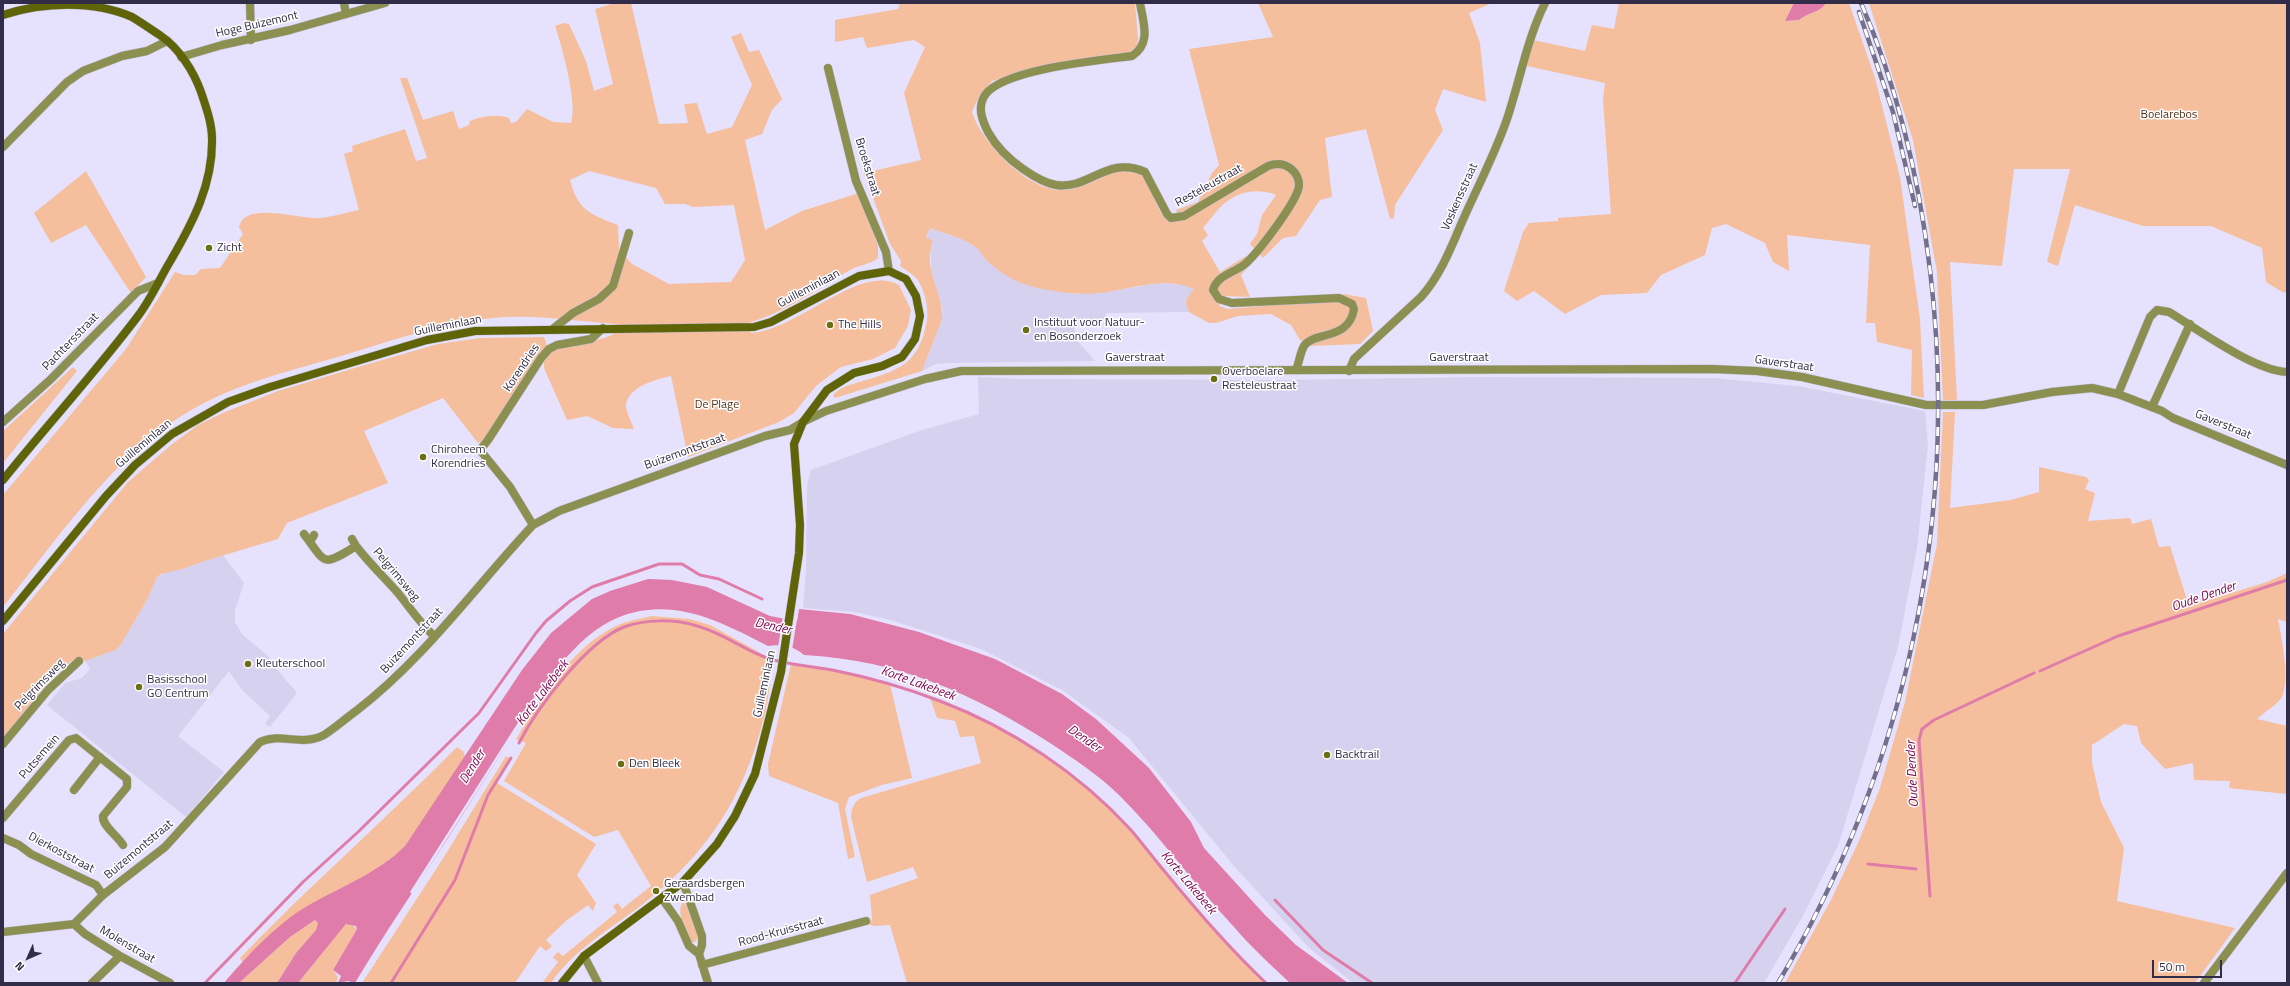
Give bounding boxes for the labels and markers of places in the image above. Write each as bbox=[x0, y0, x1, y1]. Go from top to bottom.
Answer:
place label: Zicht bbox=[217, 241, 242, 255]
marker: Zicht bbox=[204, 243, 214, 253]
place label: Instituut voor Natuur- en Bosonderzoek bbox=[1034, 316, 1145, 344]
place label: The Hills bbox=[838, 318, 881, 332]
marker: The Hills bbox=[825, 320, 835, 330]
marker: Instituut voor Natuur- en Bosonderzoek bbox=[1021, 325, 1031, 335]
place label: Overboelare Resteleustraat bbox=[1222, 365, 1297, 393]
marker: Overboelare Resteleustraat bbox=[1209, 374, 1219, 384]
place label: Chiroheem Korendries bbox=[431, 443, 486, 471]
marker: Chiroheem Korendries bbox=[418, 452, 428, 462]
place label: Kleuterschool bbox=[256, 657, 325, 671]
marker: Kleuterschool bbox=[243, 659, 253, 669]
place label: Basisschool GO Centrum bbox=[147, 673, 209, 701]
marker: Basisschool GO Centrum bbox=[134, 682, 144, 692]
place label: Backtrail bbox=[1335, 748, 1379, 762]
marker: Backtrail bbox=[1322, 750, 1332, 760]
place label: Den Bleek bbox=[629, 757, 680, 771]
marker: Den Bleek bbox=[616, 759, 626, 769]
place label: Geraardsbergen Zwembad bbox=[664, 877, 745, 905]
marker: Geraardsbergen Zwembad bbox=[651, 886, 661, 896]

